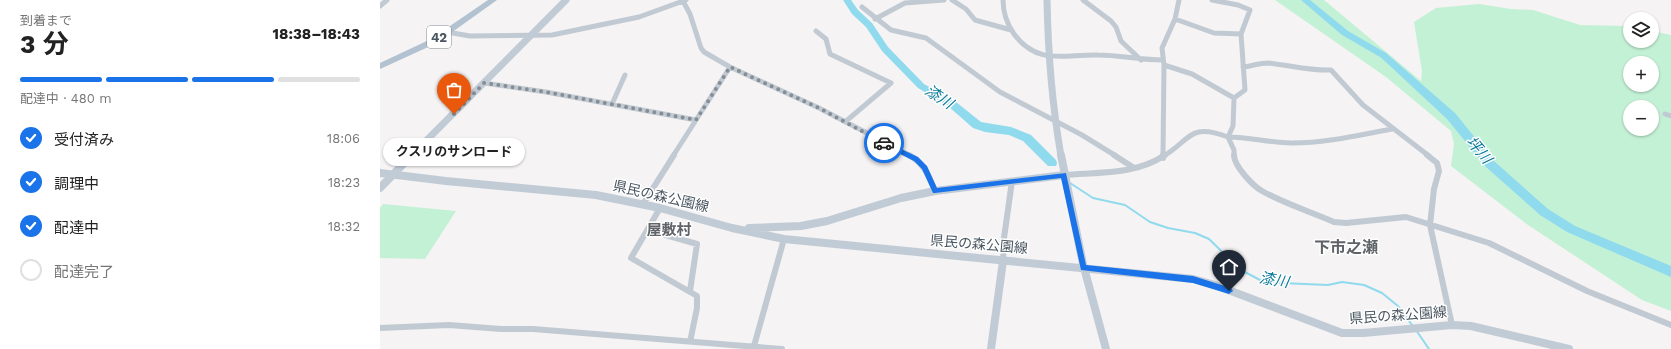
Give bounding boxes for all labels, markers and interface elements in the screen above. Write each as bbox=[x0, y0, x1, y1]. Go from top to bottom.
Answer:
map controls bbox=[1623, 12, 1659, 136]
button: layers bbox=[1623, 12, 1659, 48]
text: 到着まで bbox=[20, 13, 72, 28]
text: 18:38–18:43 bbox=[273, 25, 360, 43]
road number: 42 bbox=[427, 26, 451, 48]
text: 3 分 bbox=[20, 29, 69, 59]
button: + bbox=[1623, 56, 1659, 92]
pin bbox=[437, 73, 471, 114]
icon: bag bbox=[443, 79, 465, 101]
water label: 漆川 bbox=[922, 81, 958, 114]
text: 配達中 · 480 m bbox=[20, 91, 112, 106]
button: − bbox=[1623, 100, 1659, 136]
courier bbox=[864, 123, 904, 163]
icon: check bbox=[20, 127, 42, 149]
text: 受付済み bbox=[54, 131, 114, 149]
text: 18:06 bbox=[327, 131, 360, 146]
icon: car bbox=[873, 132, 895, 154]
water label: 坪川 bbox=[1462, 133, 1497, 169]
callout: クスリのサンロード bbox=[383, 138, 525, 166]
text: クスリのサンロード bbox=[396, 144, 512, 159]
icon: check bbox=[20, 171, 42, 193]
text: 調理中 bbox=[54, 175, 99, 193]
text: 18:23 bbox=[328, 175, 360, 190]
street label: 県民の森公園線 bbox=[611, 177, 711, 215]
icon: check bbox=[20, 215, 42, 237]
text: 配達中 bbox=[54, 219, 99, 237]
text: 18:32 bbox=[328, 219, 360, 234]
district label: 屋敷村 bbox=[646, 221, 692, 239]
street label: 県民の森公園線 bbox=[929, 232, 1029, 256]
district label: 下市之瀬 bbox=[1314, 238, 1378, 257]
pin bbox=[1212, 250, 1246, 291]
icon: home bbox=[1218, 256, 1240, 278]
text: 配達完了 bbox=[54, 263, 114, 281]
water label: 漆川 bbox=[1258, 269, 1292, 292]
street label: 県民の森公園線 bbox=[1349, 304, 1447, 326]

